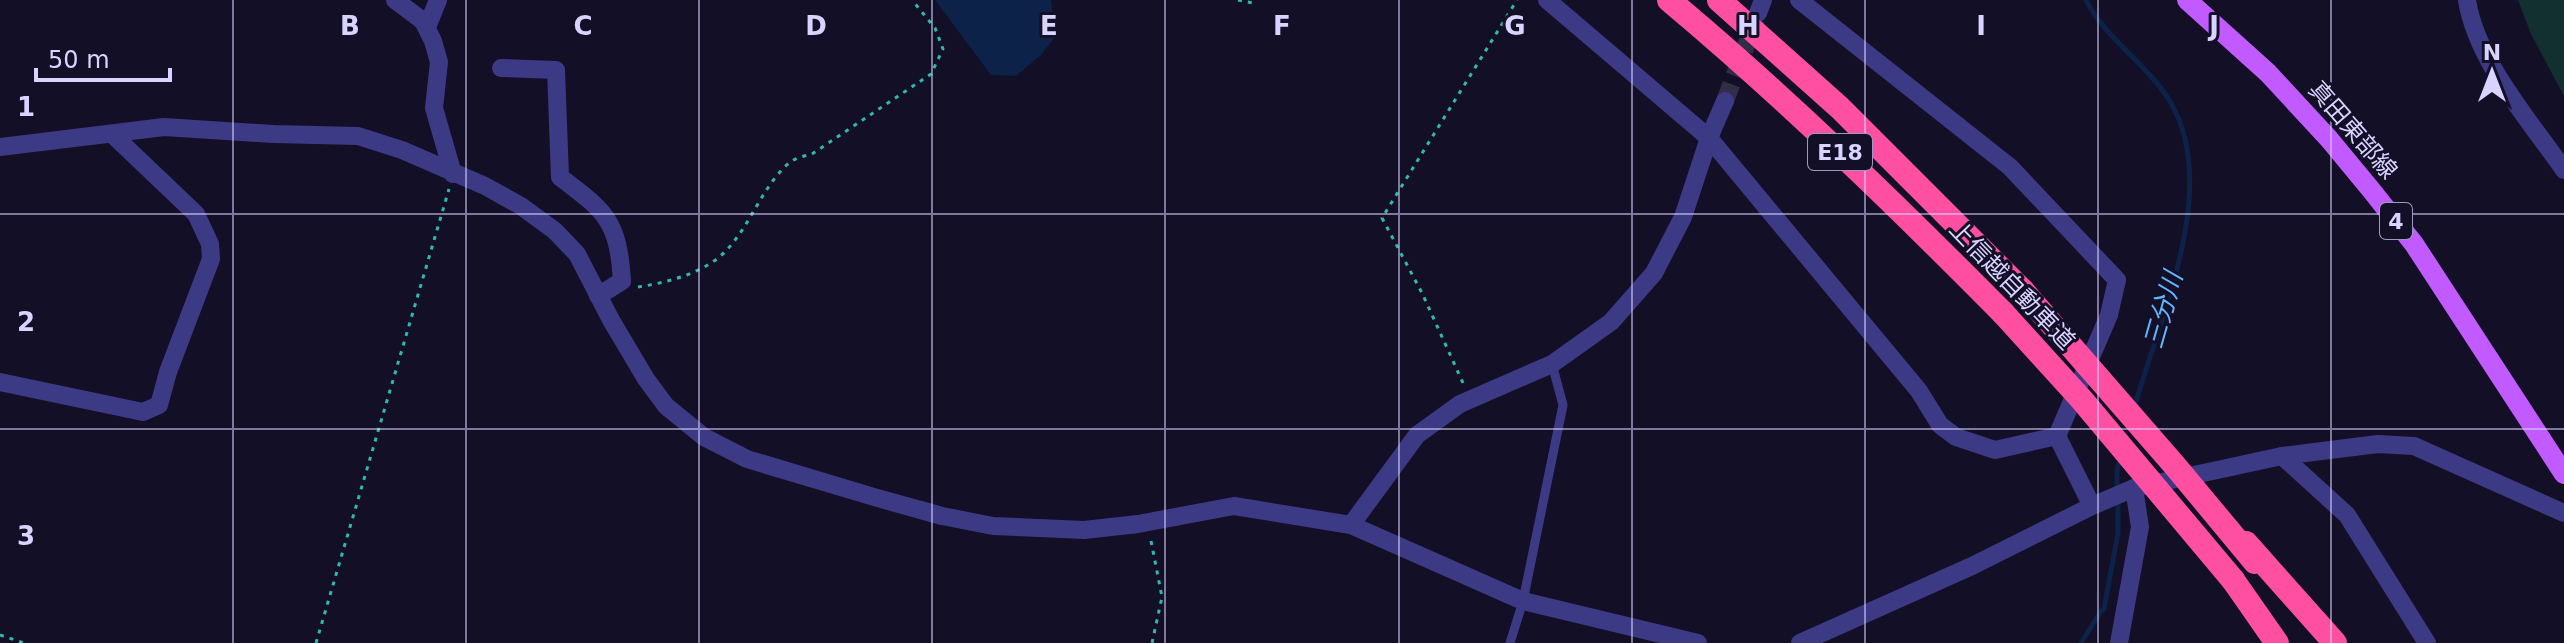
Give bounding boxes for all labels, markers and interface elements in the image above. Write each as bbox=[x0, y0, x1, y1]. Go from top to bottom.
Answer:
text: B bbox=[340, 11, 360, 41]
text: C bbox=[573, 11, 593, 41]
text: D bbox=[805, 11, 827, 41]
text: E bbox=[1040, 11, 1058, 41]
text: F bbox=[1273, 11, 1291, 41]
text: G bbox=[1504, 11, 1526, 41]
text: H bbox=[1737, 11, 1759, 41]
text: I bbox=[1976, 11, 1986, 41]
text: J bbox=[2207, 11, 2219, 41]
scale bar bbox=[36, 32, 170, 82]
north arrow bbox=[2452, 32, 2532, 112]
text: N bbox=[2483, 40, 2501, 65]
text: 50 m bbox=[48, 46, 110, 74]
street label: 真田東部線 bbox=[2303, 76, 2403, 184]
text: 1 bbox=[17, 92, 35, 122]
road number: E18 bbox=[1808, 134, 1872, 170]
road number: 4 bbox=[2380, 203, 2412, 239]
street label: 上信越自動車道 bbox=[1944, 215, 2080, 355]
water label: 三分川 bbox=[2138, 265, 2189, 352]
text: 2 bbox=[17, 307, 35, 337]
text: 3 bbox=[17, 521, 35, 551]

